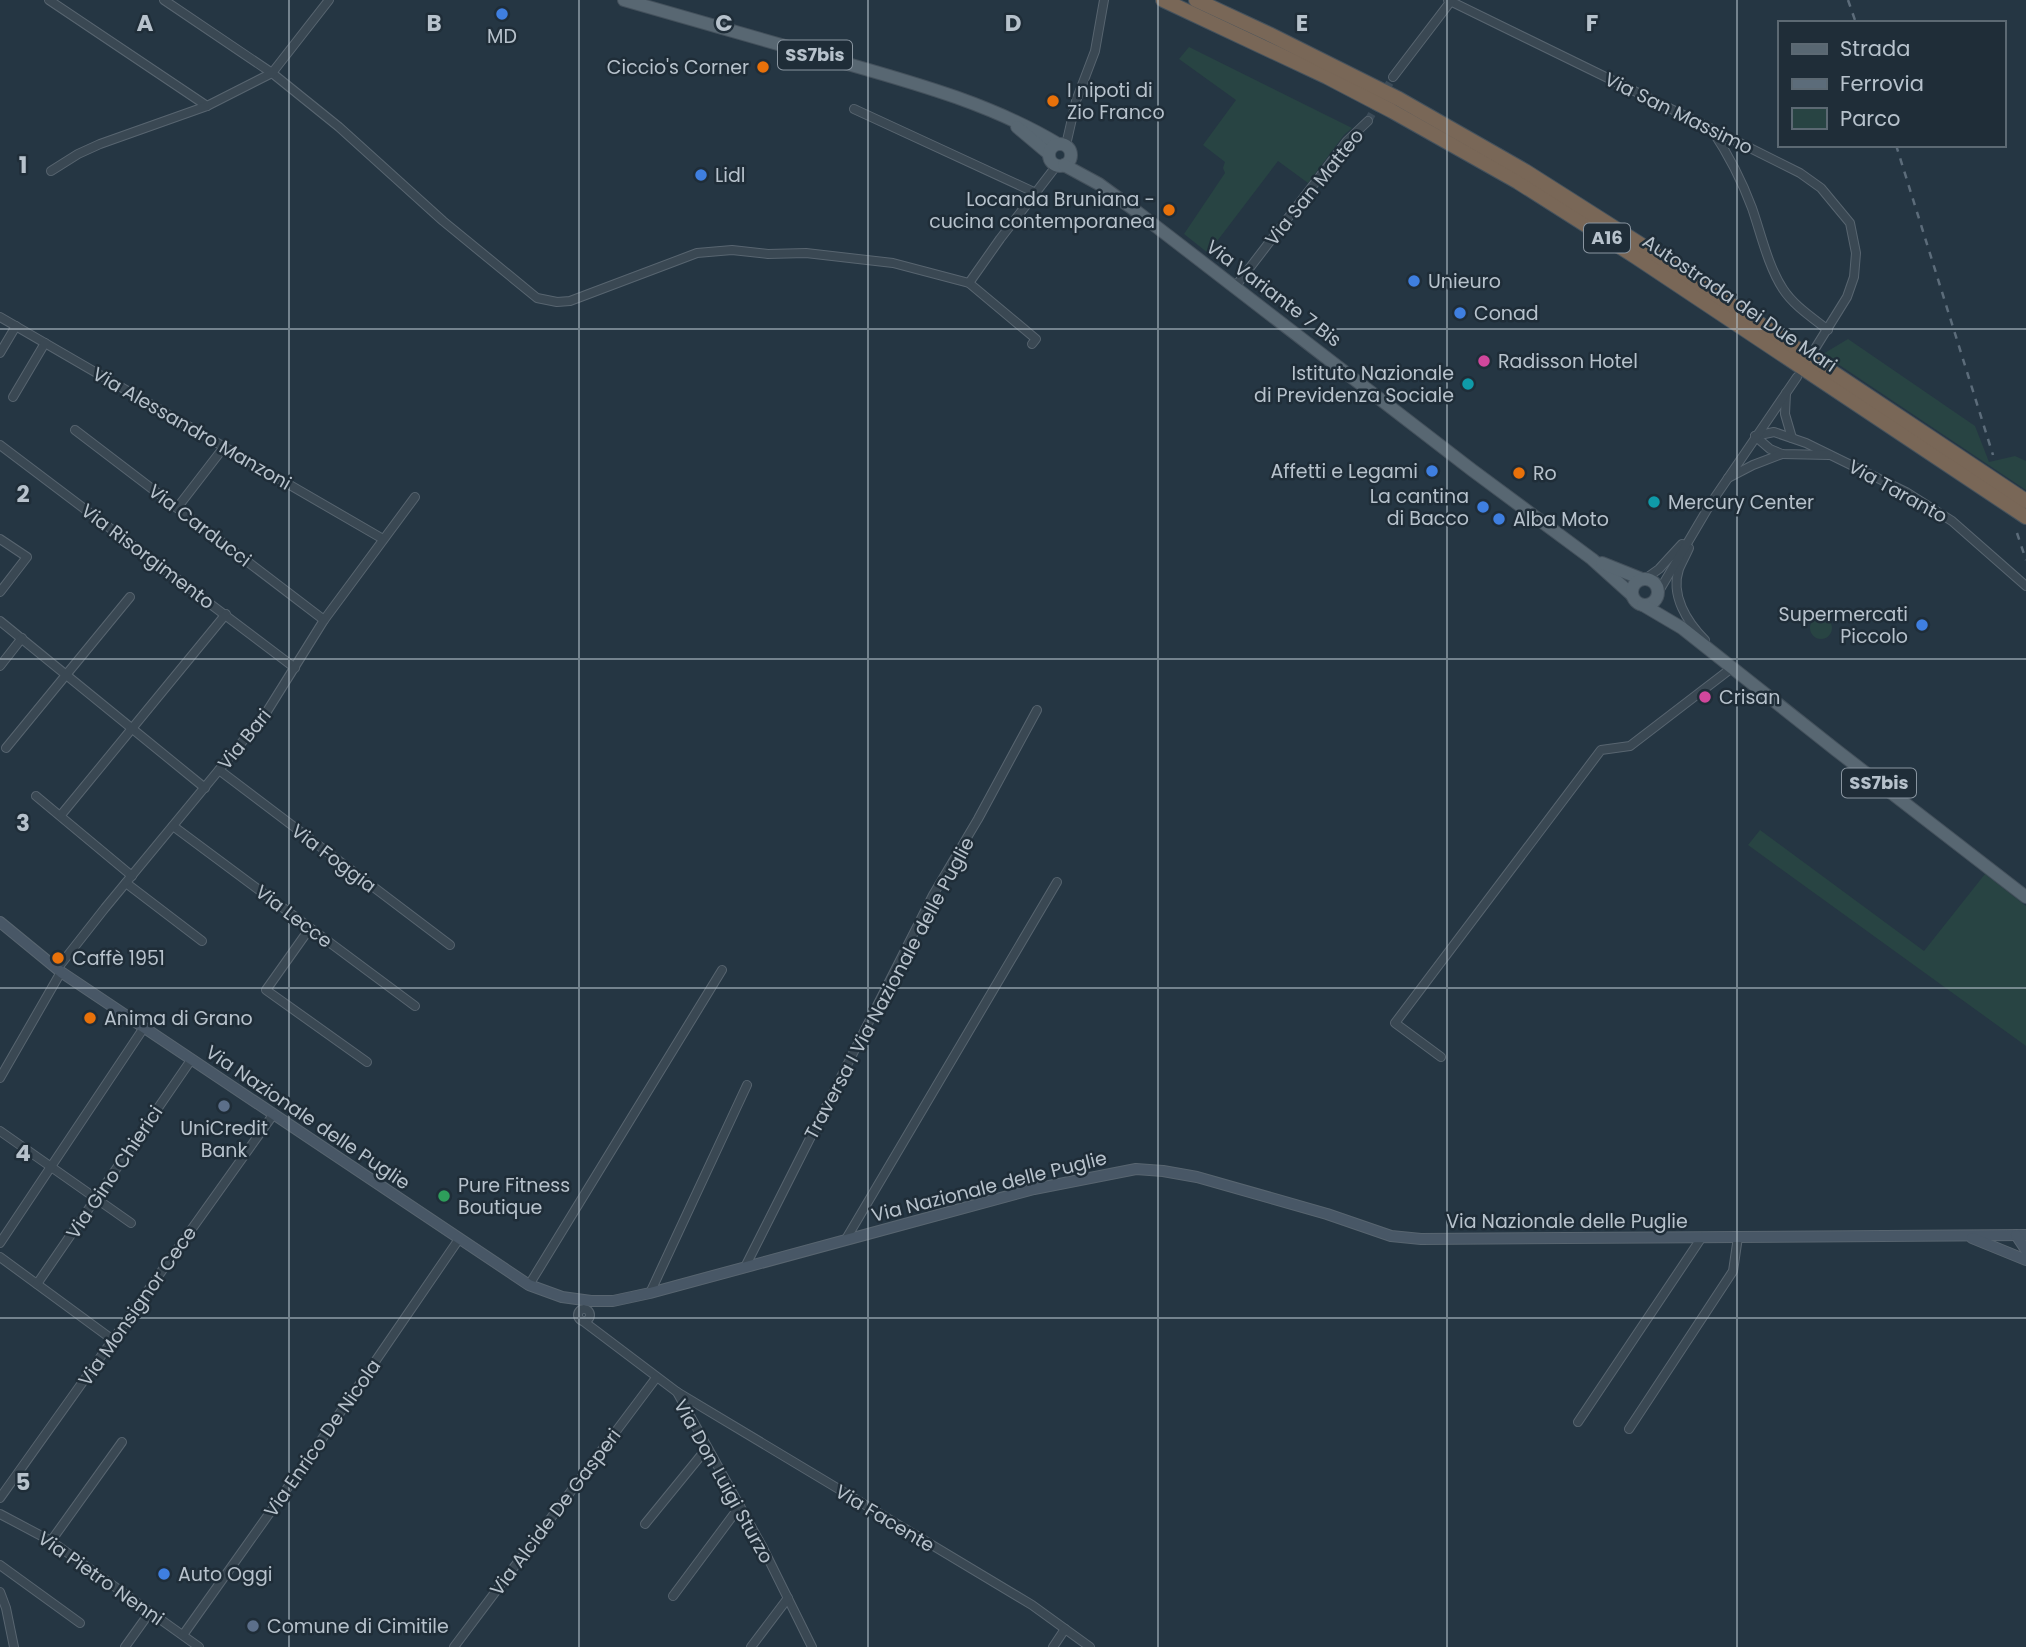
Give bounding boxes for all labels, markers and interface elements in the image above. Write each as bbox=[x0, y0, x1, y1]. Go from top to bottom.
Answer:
marker: MD bbox=[494, 6, 510, 22]
text: A bbox=[137, 7, 154, 39]
text: B bbox=[426, 7, 442, 39]
text: C bbox=[715, 7, 733, 39]
text: D bbox=[1005, 7, 1021, 39]
text: E bbox=[1296, 7, 1308, 39]
text: F bbox=[1586, 7, 1598, 39]
legend bbox=[1778, 21, 2005, 147]
place label: MD bbox=[487, 23, 517, 50]
text: Strada bbox=[1840, 34, 1910, 63]
road number: SS7bis bbox=[778, 40, 852, 70]
place label: Ciccio's Corner bbox=[607, 54, 749, 81]
marker: Ciccio's Corner bbox=[755, 59, 771, 75]
street label: Via San Massimo bbox=[1600, 66, 1758, 161]
text: Ferrovia bbox=[1840, 69, 1924, 98]
place label: I nipoti di Zio Franco bbox=[1067, 77, 1165, 126]
marker: I nipoti di Zio Franco bbox=[1045, 93, 1061, 109]
text: Parco bbox=[1840, 104, 1900, 133]
street label: Via San Matteo bbox=[1259, 123, 1370, 252]
text: 1 bbox=[19, 149, 27, 181]
place label: Lidl bbox=[715, 162, 745, 189]
marker: Lidl bbox=[693, 167, 709, 183]
place label: Locanda Bruniana - cucina contemporanea bbox=[929, 186, 1155, 235]
marker: Locanda Bruniana - cucina contemporanea bbox=[1161, 202, 1177, 218]
road number: A16 bbox=[1584, 224, 1630, 252]
street label: Autostrada dei Due Mari bbox=[1637, 228, 1842, 379]
street label: Via Variante 7 Bis bbox=[1200, 233, 1347, 353]
place label: Unieuro bbox=[1428, 268, 1501, 295]
marker: Unieuro bbox=[1406, 273, 1422, 289]
place label: Conad bbox=[1474, 300, 1539, 327]
marker: Conad bbox=[1452, 305, 1468, 321]
place label: Radisson Hotel bbox=[1498, 348, 1638, 375]
marker: Radisson Hotel bbox=[1476, 353, 1492, 369]
street label: Via Alessandro Manzoni bbox=[87, 360, 296, 497]
place label: Istituto Nazionale di Previdenza Sociale bbox=[1254, 360, 1454, 409]
marker: Istituto Nazionale di Previdenza Sociale bbox=[1460, 376, 1476, 392]
street label: Via Taranto bbox=[1843, 453, 1952, 530]
place label: Affetti e Legami bbox=[1271, 458, 1418, 485]
place label: Ro bbox=[1533, 460, 1557, 487]
marker: Affetti e Legami bbox=[1424, 463, 1440, 479]
marker: Ro bbox=[1511, 465, 1527, 481]
text: 2 bbox=[16, 478, 30, 510]
street label: Via Carducci bbox=[143, 478, 257, 573]
place label: La cantina di Bacco bbox=[1370, 483, 1469, 532]
place label: Mercury Center bbox=[1668, 489, 1814, 516]
marker: Mercury Center bbox=[1646, 494, 1662, 510]
street label: Via Risorgimento bbox=[75, 497, 220, 616]
marker: La cantina di Bacco bbox=[1475, 499, 1491, 515]
place label: Alba Moto bbox=[1513, 506, 1609, 533]
marker: Alba Moto bbox=[1491, 511, 1507, 527]
place label: Supermercati Piccolo bbox=[1779, 601, 1908, 650]
marker: Supermercati Piccolo bbox=[1914, 617, 1930, 633]
place label: Crisan bbox=[1719, 684, 1780, 711]
marker: Crisan bbox=[1697, 689, 1713, 705]
street label: Via Bari bbox=[211, 703, 277, 776]
road number: SS7bis bbox=[1842, 768, 1916, 798]
text: 3 bbox=[16, 807, 30, 839]
street label: Via Foggia bbox=[285, 817, 382, 899]
street label: Traversa I Via Nazionale delle Puglie bbox=[798, 832, 981, 1144]
street label: Via Lecce bbox=[250, 878, 338, 954]
place label: Caffè 1951 bbox=[72, 945, 165, 972]
marker: Caffè 1951 bbox=[50, 950, 66, 966]
place label: Anima di Grano bbox=[104, 1005, 253, 1032]
marker: Anima di Grano bbox=[82, 1010, 98, 1026]
street label: Via Nazionale delle Puglie bbox=[200, 1039, 415, 1196]
marker: UniCredit Bank bbox=[216, 1098, 232, 1114]
street label: Via Gino Chierici bbox=[60, 1100, 169, 1244]
place label: UniCredit Bank bbox=[180, 1115, 268, 1164]
text: 4 bbox=[15, 1137, 31, 1169]
street label: Via Nazionale delle Puglie bbox=[869, 1144, 1110, 1229]
place label: Pure Fitness Boutique bbox=[458, 1172, 570, 1221]
marker: Pure Fitness Boutique bbox=[436, 1188, 452, 1204]
street label: Via Nazionale delle Puglie bbox=[1446, 1208, 1688, 1235]
street label: Via Monsignor Cece bbox=[72, 1221, 203, 1392]
street label: Via Enrico De Nicola bbox=[258, 1354, 387, 1523]
street label: Via Don Luigi Sturzo bbox=[667, 1394, 780, 1568]
street label: Via Alcide De Gasperi bbox=[484, 1423, 627, 1602]
text: 5 bbox=[16, 1466, 30, 1498]
street label: Via Facente bbox=[830, 1478, 940, 1559]
street label: Via Pietro Nenni bbox=[32, 1525, 169, 1632]
place label: Auto Oggi bbox=[178, 1561, 272, 1588]
marker: Auto Oggi bbox=[156, 1566, 172, 1582]
place label: Comune di Cimitile bbox=[267, 1613, 449, 1640]
marker: Comune di Cimitile bbox=[245, 1618, 261, 1634]

